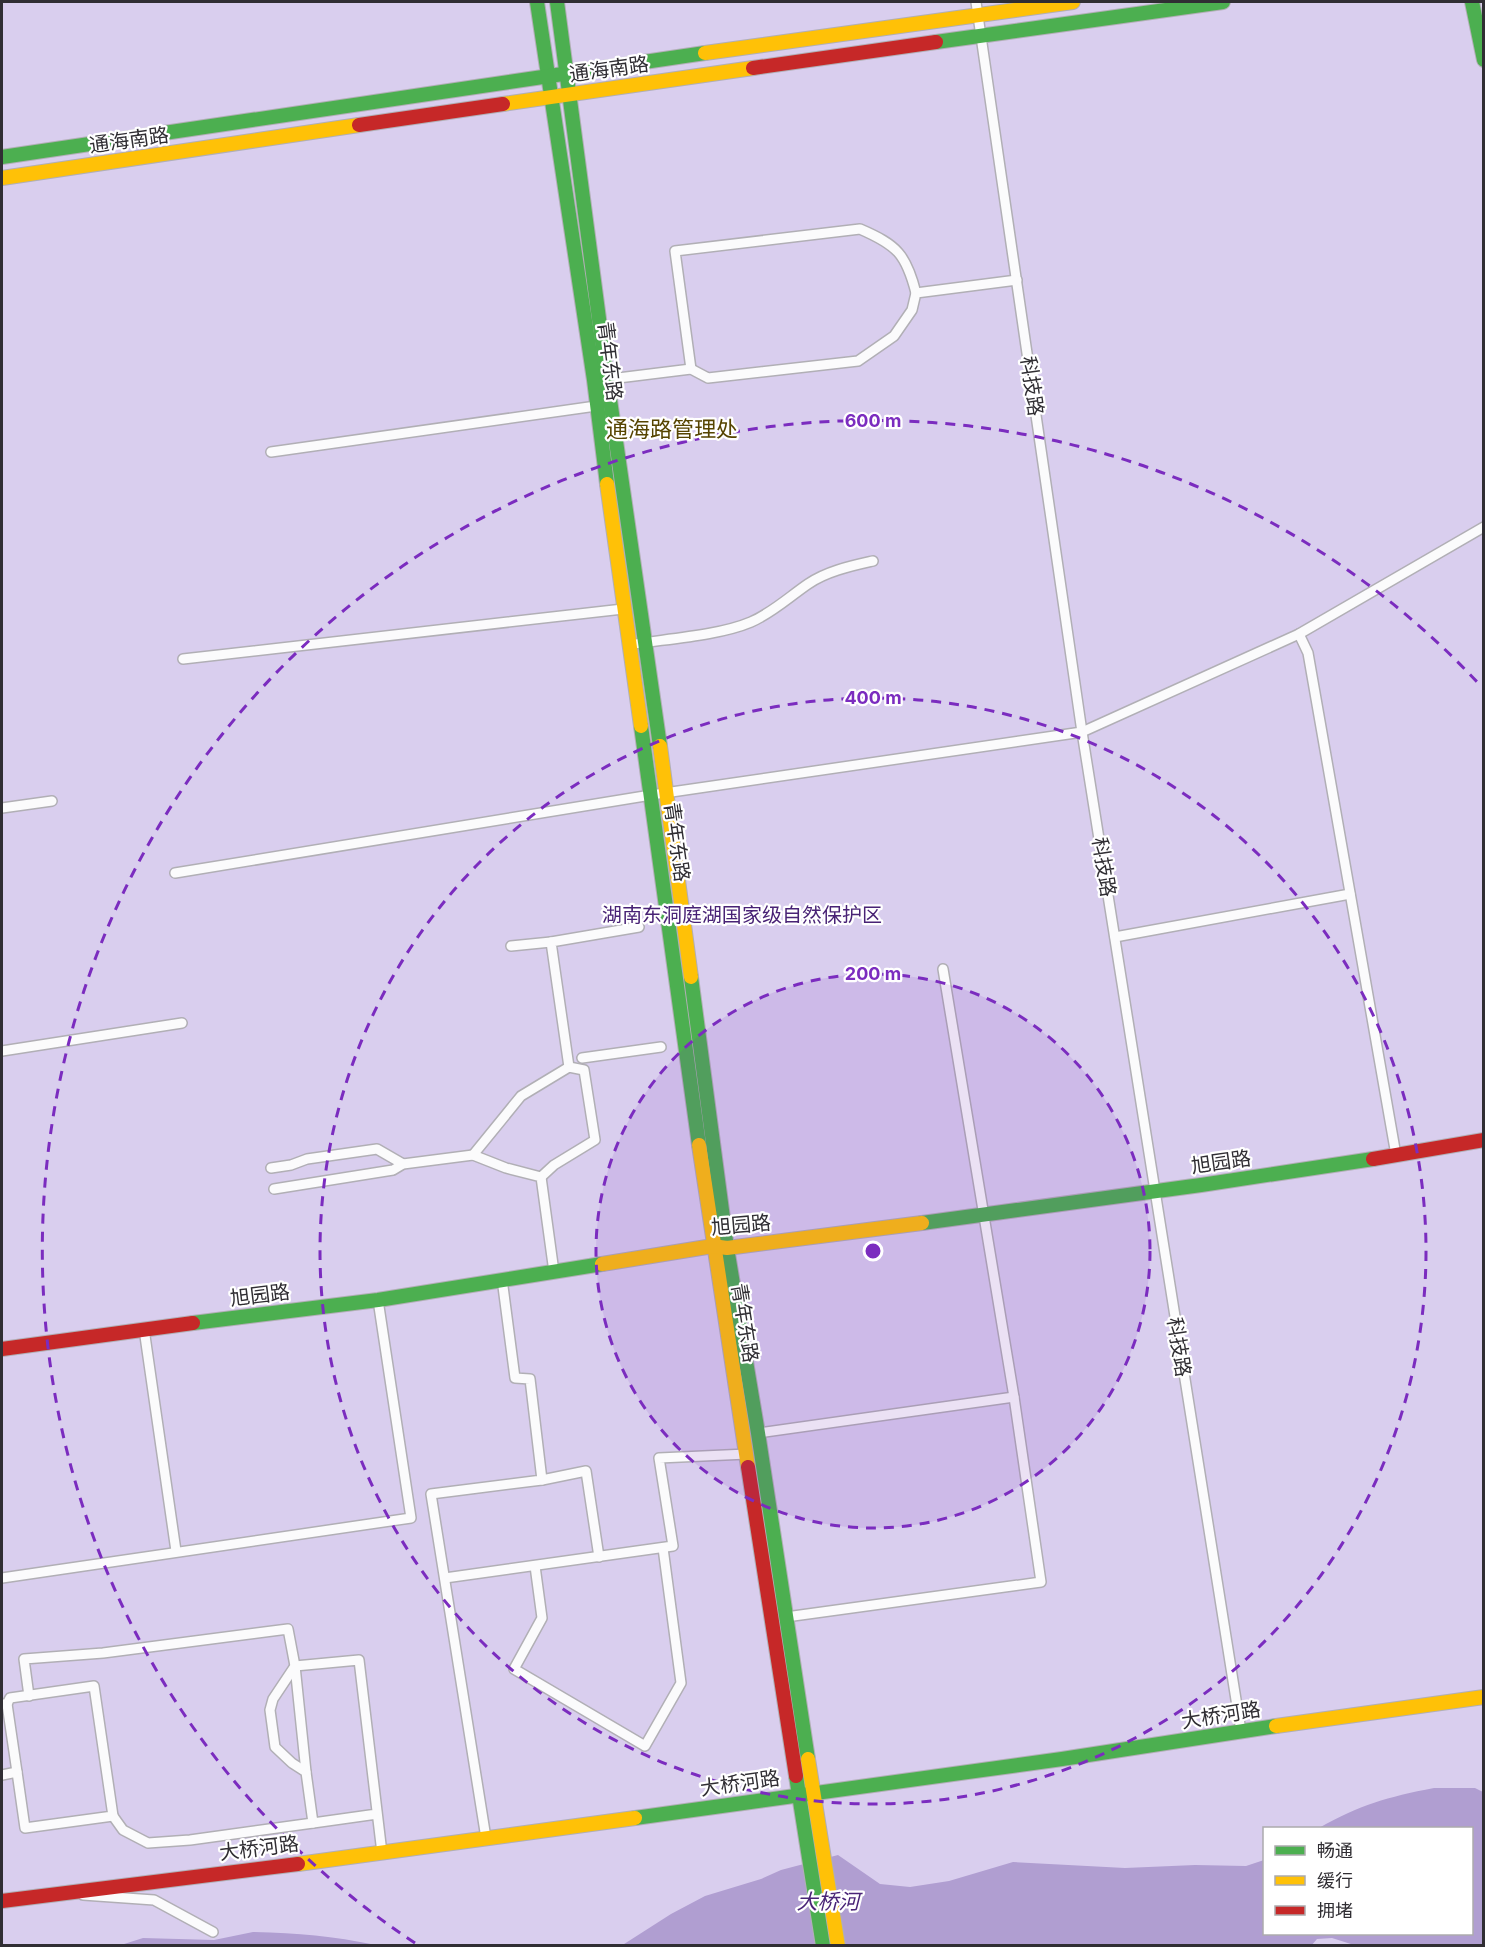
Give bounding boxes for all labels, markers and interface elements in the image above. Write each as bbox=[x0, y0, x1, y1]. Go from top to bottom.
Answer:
street label: 通海南路 bbox=[568, 52, 650, 86]
street label: 通海南路 bbox=[88, 123, 170, 157]
street label: 青年东路 bbox=[593, 320, 627, 402]
street label: 科技路 bbox=[1016, 355, 1048, 417]
text: 600 m bbox=[845, 410, 901, 431]
district label: 通海路管理处 bbox=[606, 416, 738, 442]
text: 400 m bbox=[844, 687, 902, 708]
street label: 青年东路 bbox=[660, 801, 694, 883]
street label: 科技路 bbox=[1087, 835, 1121, 899]
park label: 湖南东洞庭湖国家级自然保护区 bbox=[602, 903, 882, 927]
text: 200 m bbox=[845, 963, 901, 984]
street label: 旭园路 bbox=[1190, 1146, 1252, 1178]
street label: 旭园路 bbox=[710, 1210, 772, 1240]
centre of rings bbox=[863, 1241, 883, 1261]
street label: 旭园路 bbox=[229, 1279, 291, 1311]
street label: 青年东路 bbox=[727, 1282, 763, 1364]
street label: 科技路 bbox=[1162, 1315, 1196, 1379]
street label: 大桥河路 bbox=[1180, 1697, 1262, 1733]
street label: 大桥河路 bbox=[699, 1766, 781, 1800]
legend bbox=[1263, 1827, 1473, 1935]
street label: 大桥河路 bbox=[218, 1831, 300, 1865]
text: 畅通 bbox=[1317, 1840, 1353, 1861]
text: 缓行 bbox=[1317, 1870, 1353, 1891]
water label: 大桥河 bbox=[797, 1889, 863, 1914]
text: 拥堵 bbox=[1317, 1900, 1353, 1921]

